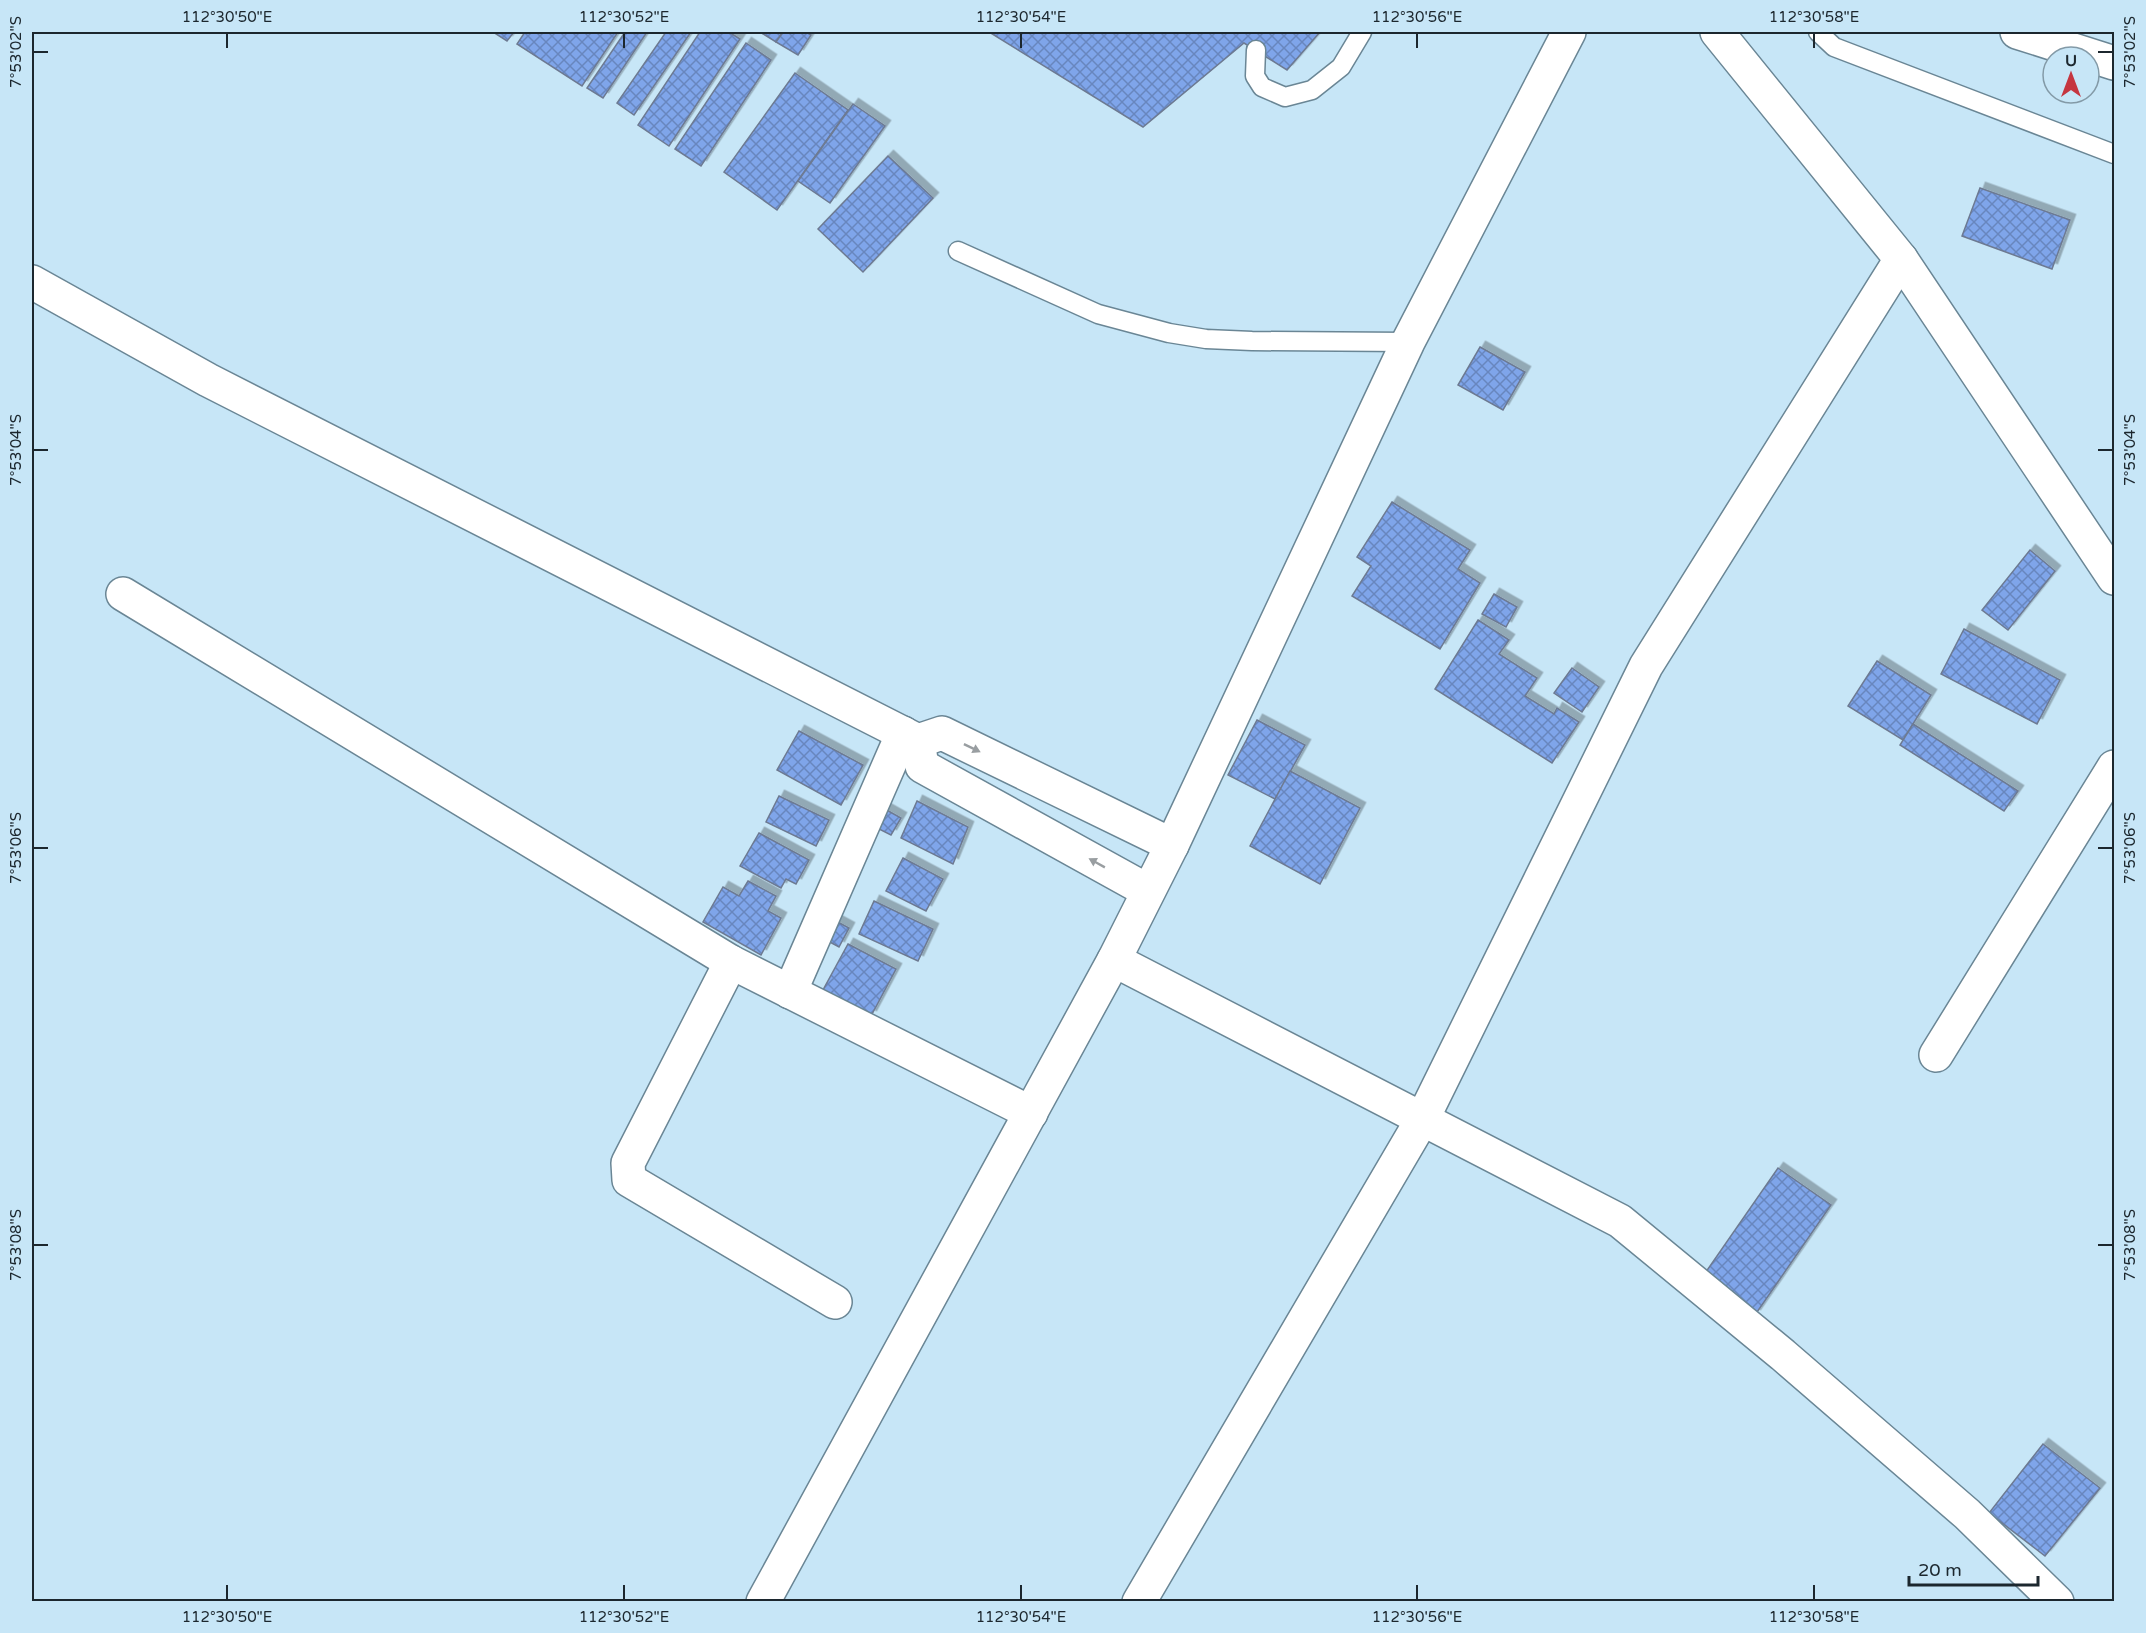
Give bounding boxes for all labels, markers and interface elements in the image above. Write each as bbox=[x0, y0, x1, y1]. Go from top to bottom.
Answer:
text: 112°30'50"E bbox=[182, 8, 272, 26]
text: 112°30'52"E bbox=[579, 8, 669, 26]
text: 112°30'54"E bbox=[976, 8, 1066, 26]
text: 112°30'56"E bbox=[1372, 8, 1462, 26]
text: 112°30'58"E bbox=[1769, 8, 1859, 26]
text: 7°53'02"S bbox=[7, 16, 25, 88]
text: 7°53'02"S bbox=[2121, 16, 2139, 88]
north arrow bbox=[2041, 45, 2101, 105]
text: U bbox=[2065, 51, 2077, 71]
text: 7°53'04"S bbox=[7, 414, 25, 486]
text: 7°53'04"S bbox=[2121, 414, 2139, 486]
one-way arrow bbox=[963, 743, 980, 752]
text: 7°53'06"S bbox=[7, 812, 25, 884]
text: 7°53'06"S bbox=[2121, 812, 2139, 884]
one-way arrow bbox=[1089, 857, 1105, 868]
text: 7°53'08"S bbox=[7, 1209, 25, 1281]
text: 7°53'08"S bbox=[2121, 1209, 2139, 1281]
scale bar bbox=[1909, 1549, 2038, 1587]
text: 20 m bbox=[1918, 1559, 1962, 1581]
text: 112°30'50"E bbox=[182, 1608, 272, 1626]
text: 112°30'52"E bbox=[579, 1608, 669, 1626]
text: 112°30'54"E bbox=[976, 1608, 1066, 1626]
text: 112°30'56"E bbox=[1372, 1608, 1462, 1626]
text: 112°30'58"E bbox=[1769, 1608, 1859, 1626]

